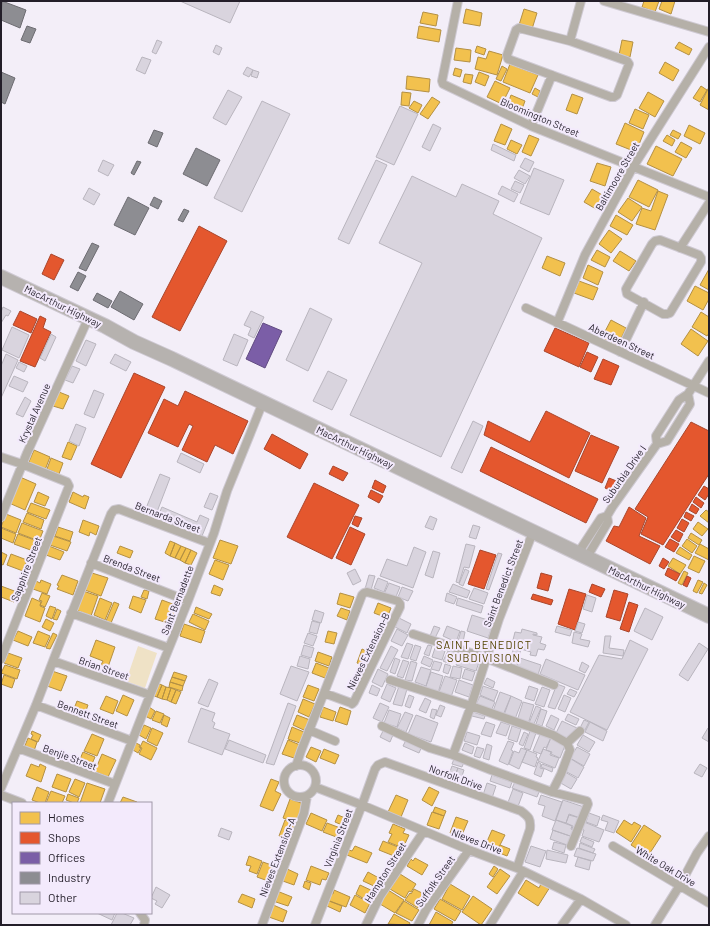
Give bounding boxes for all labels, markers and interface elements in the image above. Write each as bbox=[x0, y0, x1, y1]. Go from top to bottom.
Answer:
street label: Bloomington Street bbox=[499, 95, 582, 139]
street label: Baltimoore Street bbox=[593, 139, 642, 212]
street label: MacArthur Highway bbox=[23, 282, 104, 330]
street label: Aberdeen Street bbox=[587, 321, 657, 362]
street label: Krystal Avenue bbox=[16, 381, 52, 445]
street label: MacArthur Highway bbox=[315, 423, 396, 471]
street label: Suburbia Drive I bbox=[600, 443, 648, 505]
street label: Bernarda Street bbox=[134, 499, 203, 535]
street label: Sapphire Street bbox=[8, 535, 44, 603]
street label: Saint Benedict Street bbox=[481, 537, 525, 629]
street label: Brenda Street bbox=[102, 552, 163, 585]
street label: MacArthur Highway bbox=[607, 563, 688, 611]
street label: Saint Bernadette bbox=[158, 564, 196, 636]
street label: Nieves Extension-B bbox=[344, 610, 392, 692]
district label: SAINT BENEDICT SUBDIVISION bbox=[436, 638, 532, 664]
street label: Brian Street bbox=[77, 654, 131, 682]
street label: Bennett Street bbox=[56, 697, 121, 731]
street label: Benjie Street bbox=[41, 742, 99, 772]
street label: Norfolk Drive bbox=[428, 762, 484, 792]
legend bbox=[12, 802, 152, 914]
street label: Virginia Street bbox=[321, 806, 355, 869]
text: Homes bbox=[48, 810, 85, 824]
street label: Nieves Extension-A bbox=[256, 815, 298, 899]
street label: Nieves Drive bbox=[450, 826, 504, 856]
text: Shops bbox=[48, 830, 81, 844]
street label: Hampton Street bbox=[362, 839, 409, 904]
street label: White Oak Drive bbox=[634, 843, 698, 889]
text: Offices bbox=[48, 850, 85, 864]
street label: Suffolk Street bbox=[413, 853, 457, 909]
text: Industry bbox=[48, 870, 91, 884]
text: Other bbox=[48, 890, 78, 904]

